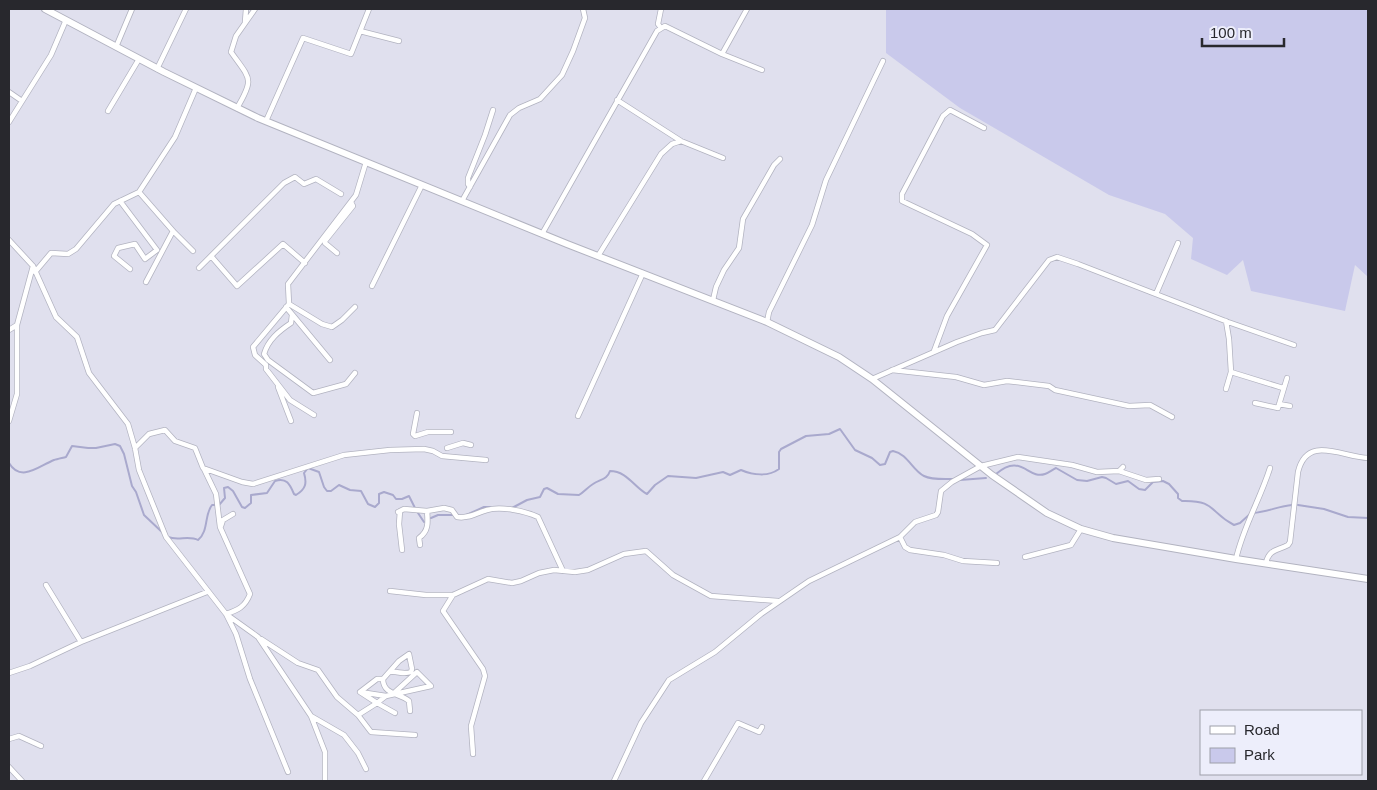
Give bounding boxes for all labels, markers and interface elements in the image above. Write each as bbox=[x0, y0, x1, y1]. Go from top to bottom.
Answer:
scale bar bbox=[1202, 15, 1284, 47]
text: 100 m bbox=[1210, 24, 1252, 41]
legend bbox=[1200, 710, 1362, 775]
text: Road bbox=[1244, 721, 1280, 738]
text: Park bbox=[1244, 746, 1275, 763]

